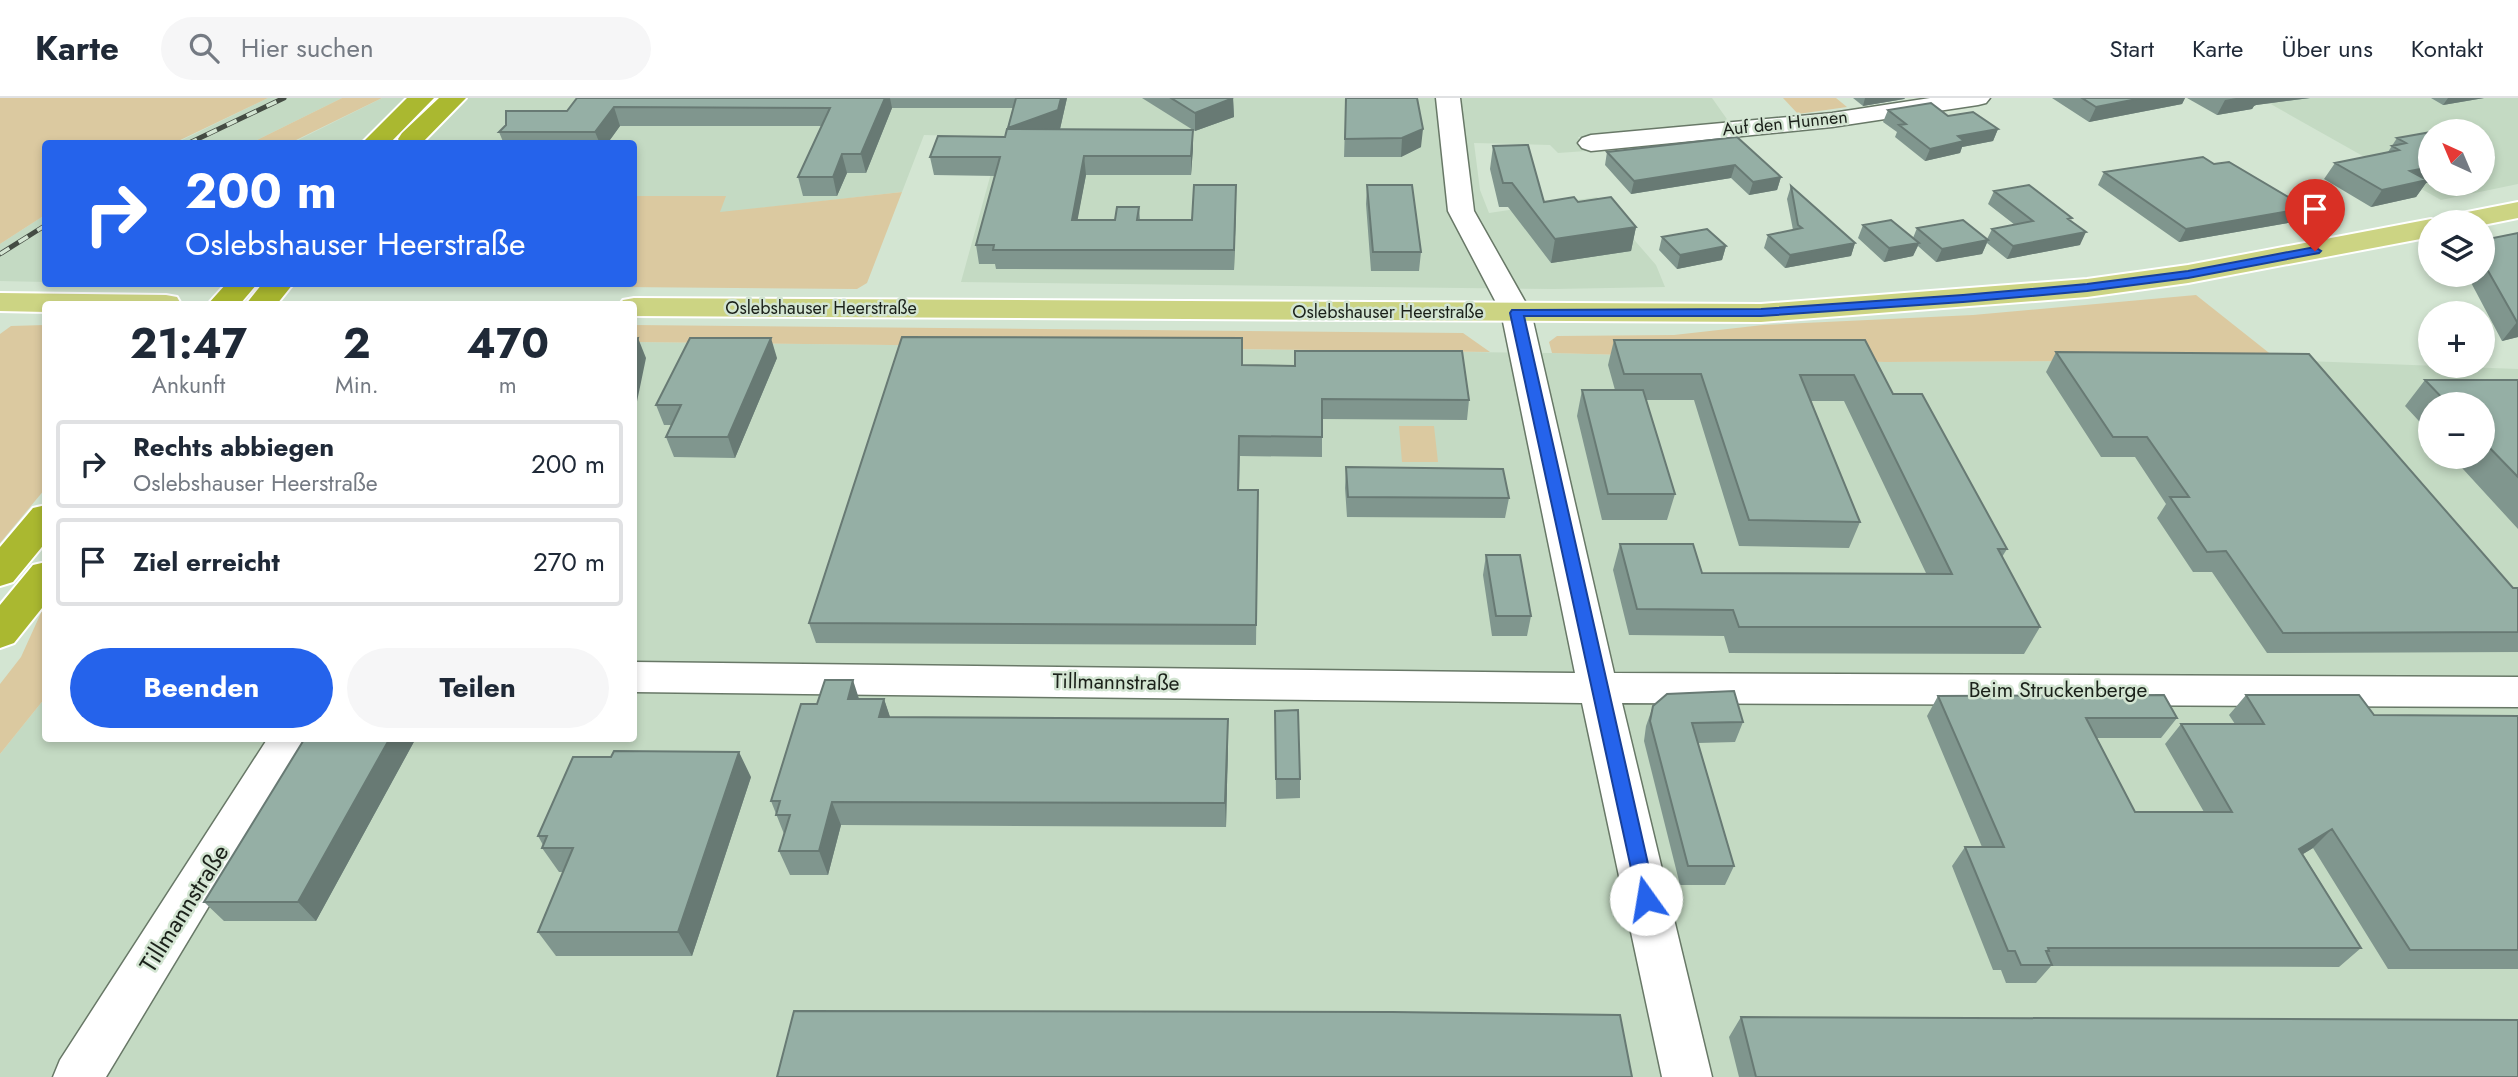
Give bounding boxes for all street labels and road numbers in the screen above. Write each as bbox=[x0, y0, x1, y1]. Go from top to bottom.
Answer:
street label: Auf den Hunnen bbox=[1721, 103, 1849, 143]
street label: Oslebshauser Heerstraße bbox=[725, 295, 917, 321]
street label: Oslebshauser Heerstraße bbox=[1292, 299, 1484, 325]
street label: Tillmannstraße bbox=[1052, 666, 1180, 698]
street label: Beim Struckenberge bbox=[1969, 675, 2148, 705]
street label: Tillmannstraße bbox=[131, 837, 237, 979]

